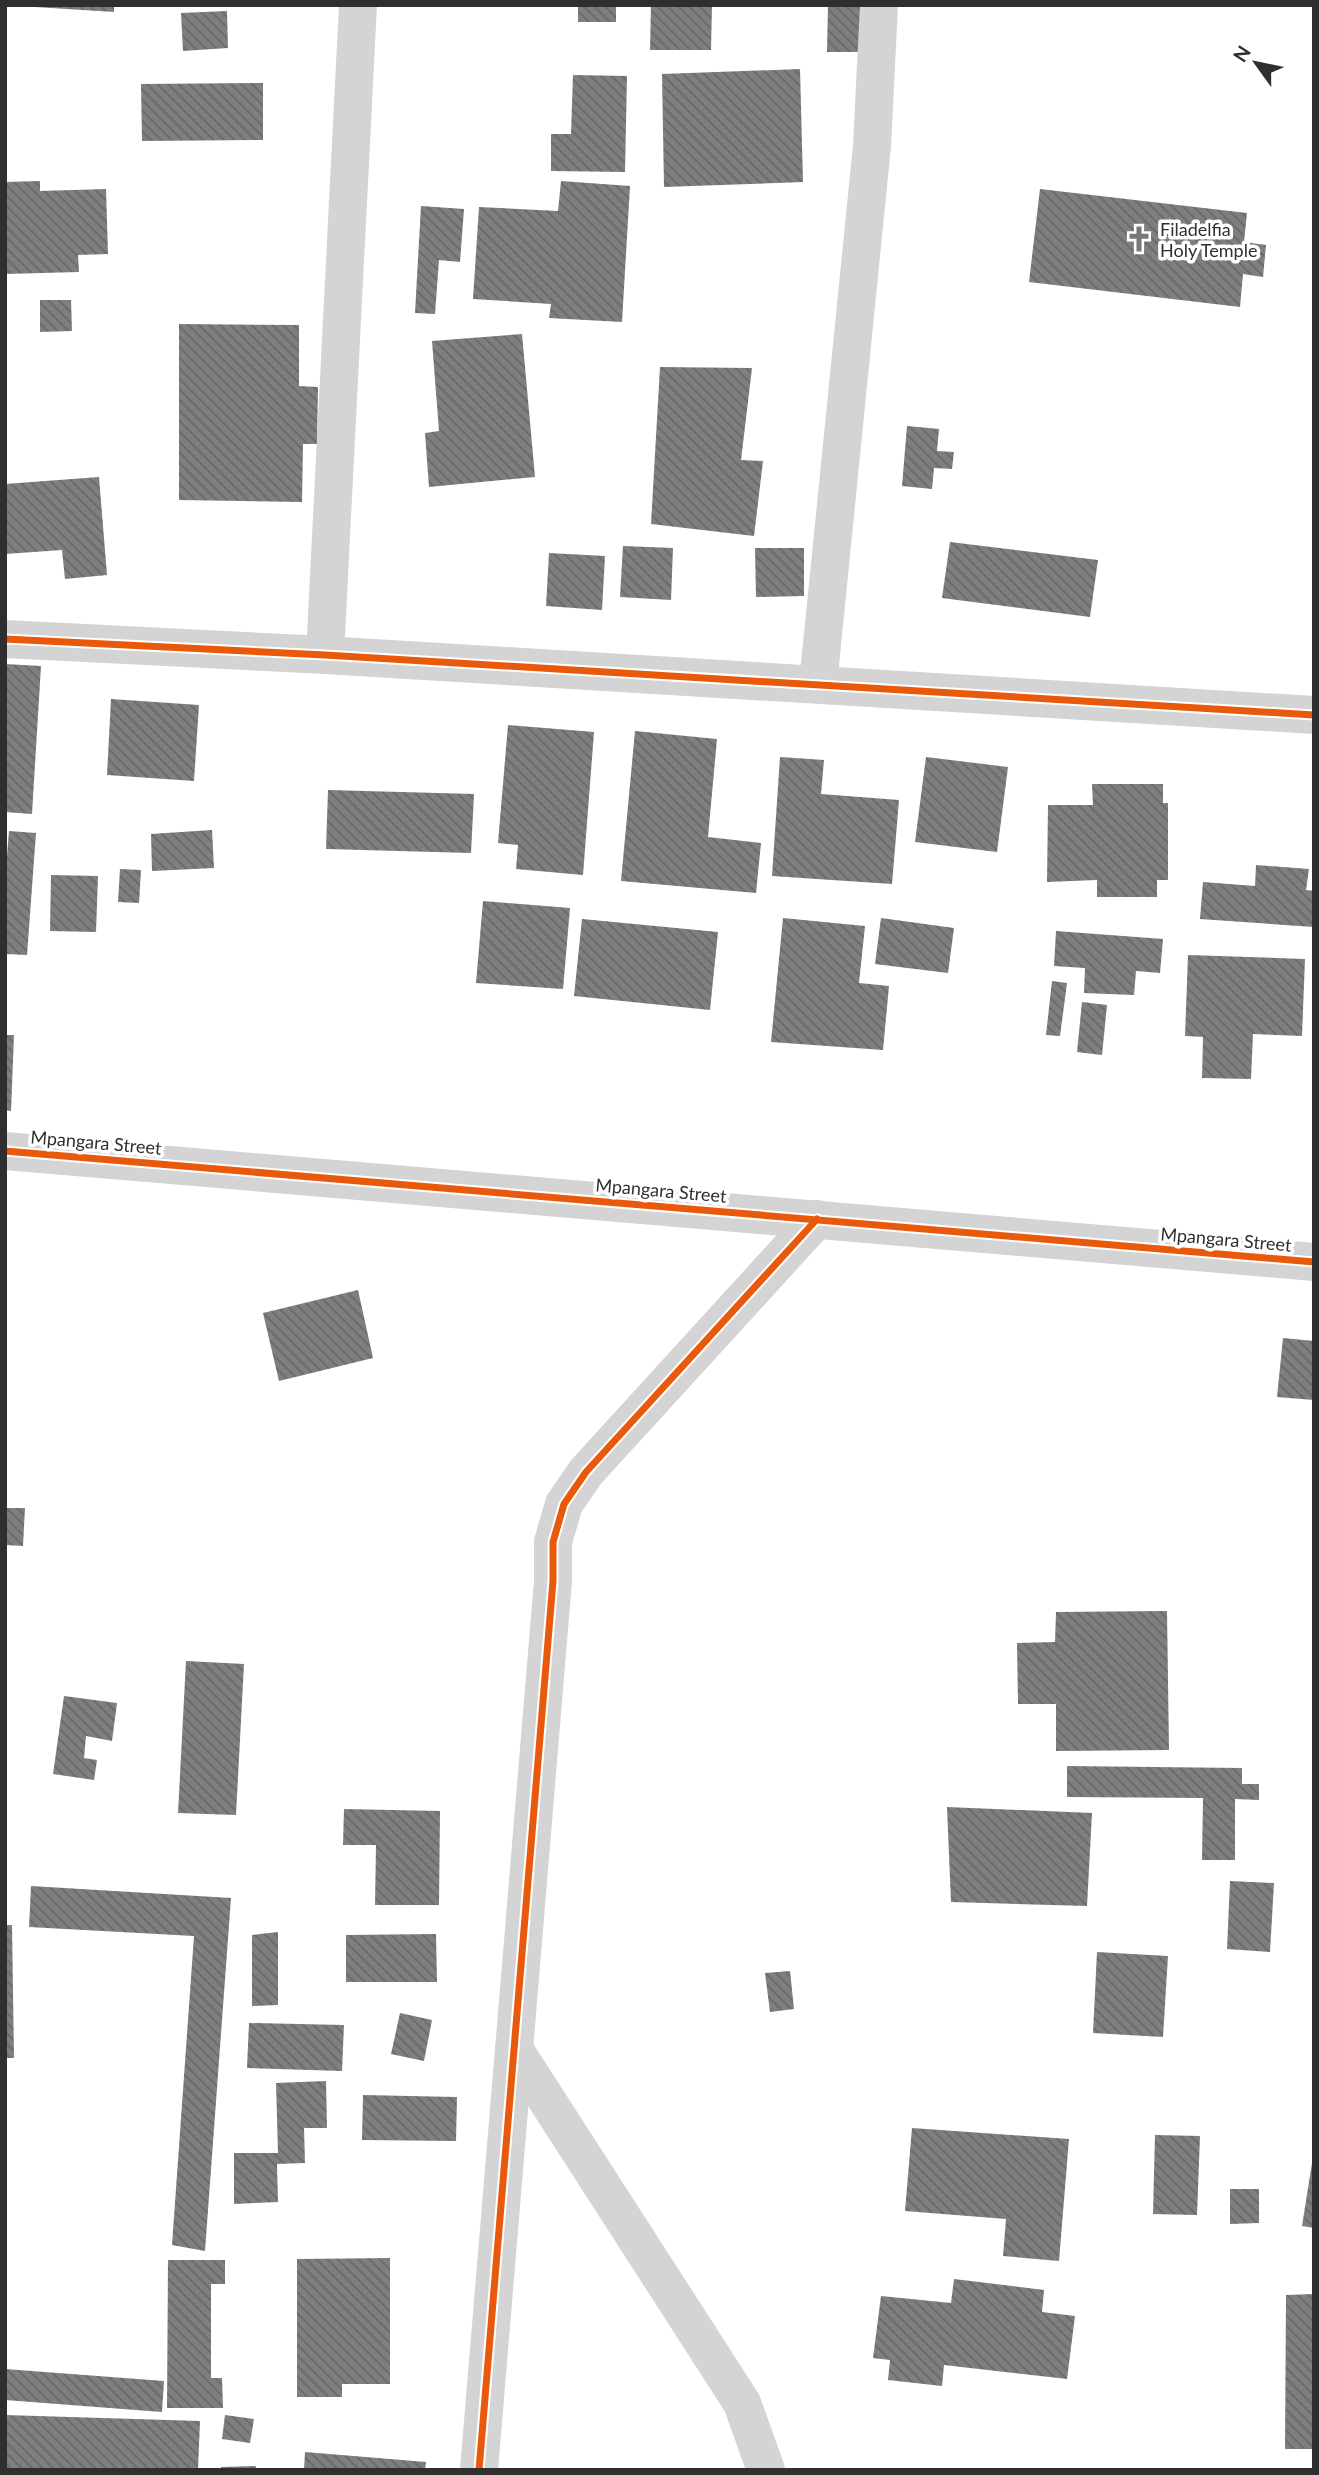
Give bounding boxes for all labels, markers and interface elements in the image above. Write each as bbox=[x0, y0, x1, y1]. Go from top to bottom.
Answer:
north arrow bbox=[1221, 28, 1291, 98]
text: N bbox=[1228, 41, 1255, 66]
place label: Filadelfia Holy Temple bbox=[1160, 218, 1257, 261]
church icon: Filadelfia Holy Temple bbox=[1124, 224, 1154, 254]
street label: Mpangara Street bbox=[30, 1125, 163, 1159]
street label: Mpangara Street bbox=[595, 1173, 728, 1207]
street label: Mpangara Street bbox=[1160, 1222, 1293, 1256]

